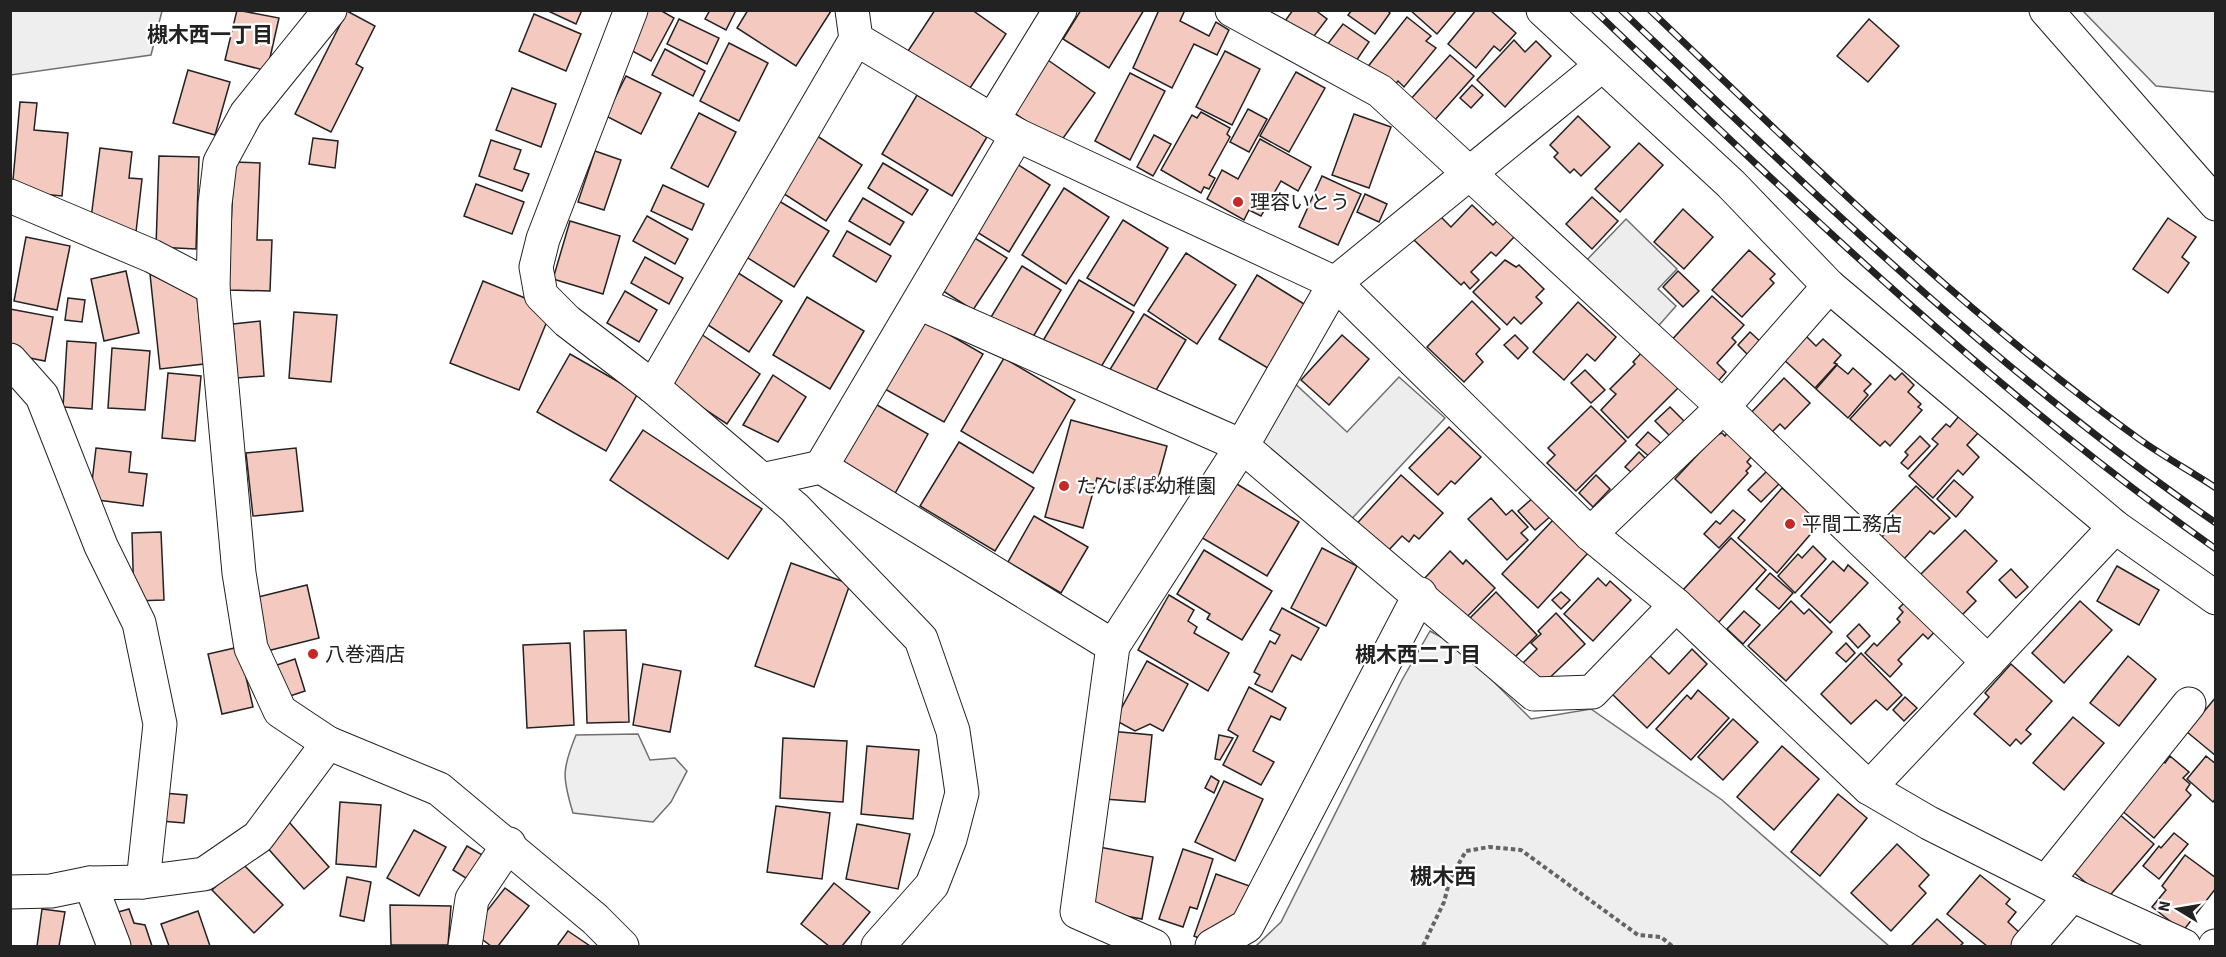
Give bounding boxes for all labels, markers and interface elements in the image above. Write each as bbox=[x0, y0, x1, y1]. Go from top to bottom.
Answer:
district label: 槻木西一丁目 bbox=[147, 20, 273, 50]
place label: 理容いとう bbox=[1250, 189, 1350, 217]
marker: 理容いとう bbox=[1231, 195, 1245, 209]
place label: たんぽぽ幼稚園 bbox=[1076, 473, 1216, 501]
marker: たんぽぽ幼稚園 bbox=[1057, 479, 1071, 493]
place label: 平間工務店 bbox=[1802, 511, 1902, 539]
marker: 平間工務店 bbox=[1783, 517, 1797, 531]
district label: 槻木西二丁目 bbox=[1355, 640, 1481, 670]
place label: 八巻酒店 bbox=[325, 641, 405, 669]
marker: 八巻酒店 bbox=[306, 647, 320, 661]
district label: 槻木西 bbox=[1410, 861, 1476, 893]
north arrow bbox=[2148, 879, 2208, 939]
text: N bbox=[2152, 899, 2176, 914]

